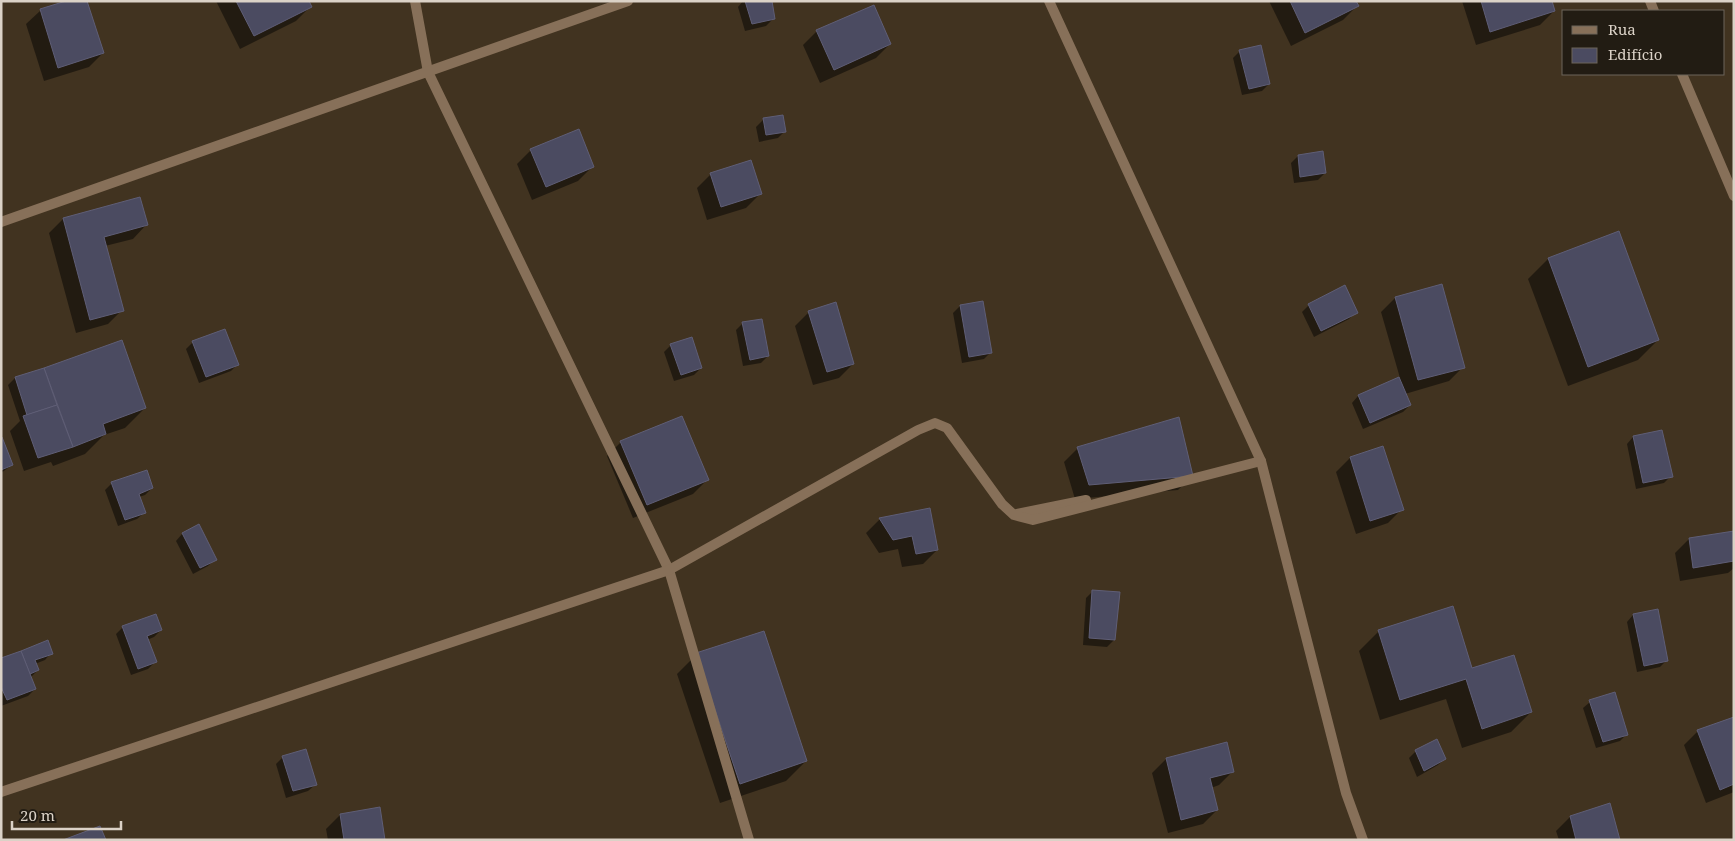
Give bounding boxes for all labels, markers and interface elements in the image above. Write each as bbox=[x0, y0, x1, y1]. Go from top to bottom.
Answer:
legend bbox=[1562, 10, 1725, 75]
text: Rua bbox=[1608, 19, 1636, 39]
text: Edifício bbox=[1608, 44, 1663, 64]
scale bar bbox=[12, 798, 121, 830]
text: 20 m bbox=[20, 805, 55, 825]

